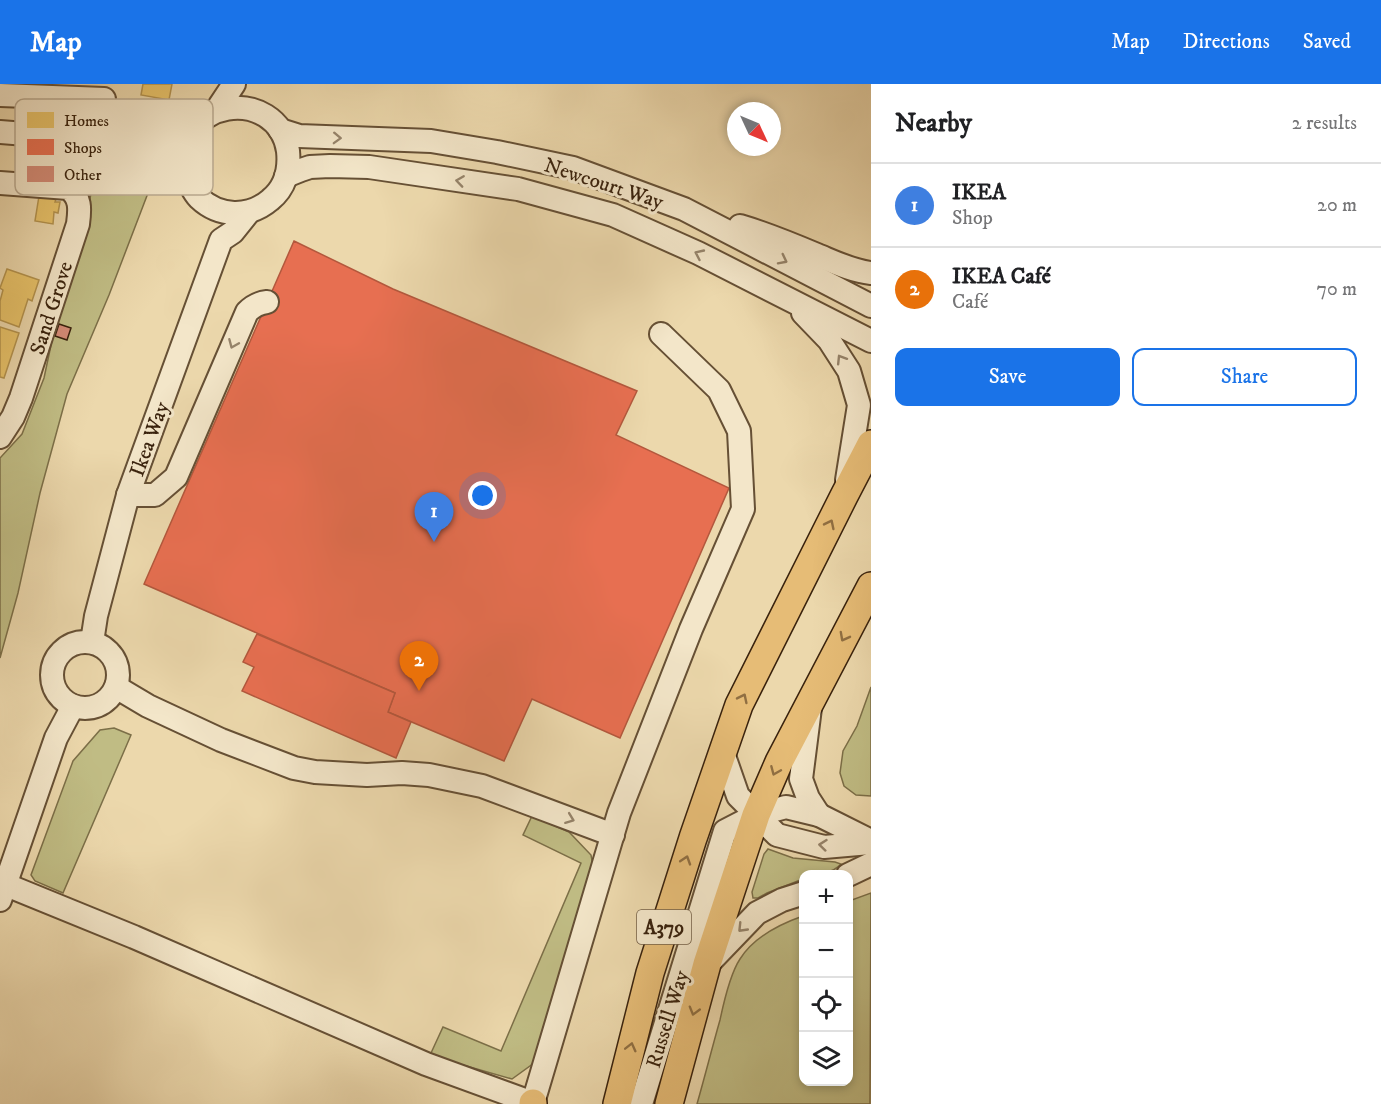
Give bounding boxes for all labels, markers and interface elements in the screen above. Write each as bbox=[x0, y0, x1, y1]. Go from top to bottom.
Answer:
text: Map bbox=[30, 25, 82, 60]
text: Map bbox=[1111, 29, 1150, 55]
text: Directions bbox=[1183, 29, 1270, 55]
text: Saved bbox=[1303, 29, 1351, 55]
legend bbox=[15, 99, 213, 195]
north arrow bbox=[727, 102, 781, 156]
text: Nearby bbox=[895, 107, 972, 140]
text: Homes bbox=[64, 111, 109, 131]
text: 2 results bbox=[1292, 111, 1357, 136]
one-way arrow bbox=[333, 131, 342, 144]
text: Shops bbox=[64, 138, 102, 158]
street label: Newcourt Way bbox=[541, 152, 668, 216]
text: Other bbox=[64, 165, 101, 185]
one-way arrow bbox=[455, 175, 464, 187]
text: IKEA bbox=[952, 179, 1006, 206]
text: 1 bbox=[911, 193, 918, 218]
text: 20 m bbox=[1317, 193, 1357, 218]
text: Shop bbox=[952, 206, 993, 231]
one-way arrow bbox=[695, 249, 706, 261]
one-way arrow bbox=[777, 253, 788, 264]
street label: Sand Grove bbox=[25, 258, 79, 358]
text: IKEA Café bbox=[952, 263, 1051, 290]
text: 2 bbox=[910, 277, 919, 302]
text: 70 m bbox=[1316, 277, 1357, 302]
text: Café bbox=[952, 290, 988, 315]
one-way arrow bbox=[228, 338, 240, 349]
button: Save bbox=[895, 348, 1120, 406]
button: Share bbox=[1132, 348, 1357, 406]
one-way arrow bbox=[838, 354, 849, 365]
street label: Ikea Way bbox=[124, 397, 176, 480]
your location bbox=[468, 481, 497, 510]
pin: 1 bbox=[414, 492, 454, 542]
one-way arrow bbox=[822, 519, 834, 530]
one-way arrow bbox=[840, 631, 851, 642]
pin: 2 bbox=[400, 642, 438, 691]
one-way arrow bbox=[736, 694, 747, 705]
one-way arrow bbox=[770, 765, 782, 776]
one-way arrow bbox=[564, 812, 575, 824]
one-way arrow bbox=[819, 839, 828, 852]
one-way arrow bbox=[679, 855, 691, 866]
map controls bbox=[799, 870, 853, 1086]
button: + bbox=[799, 870, 853, 924]
road number: A379 bbox=[637, 910, 691, 944]
one-way arrow bbox=[738, 922, 749, 932]
button: − bbox=[799, 924, 853, 978]
street label: Russell Way bbox=[641, 966, 695, 1071]
button: locate bbox=[799, 978, 853, 1032]
one-way arrow bbox=[689, 1005, 701, 1016]
button: layers bbox=[799, 1032, 853, 1086]
one-way arrow bbox=[624, 1042, 637, 1052]

